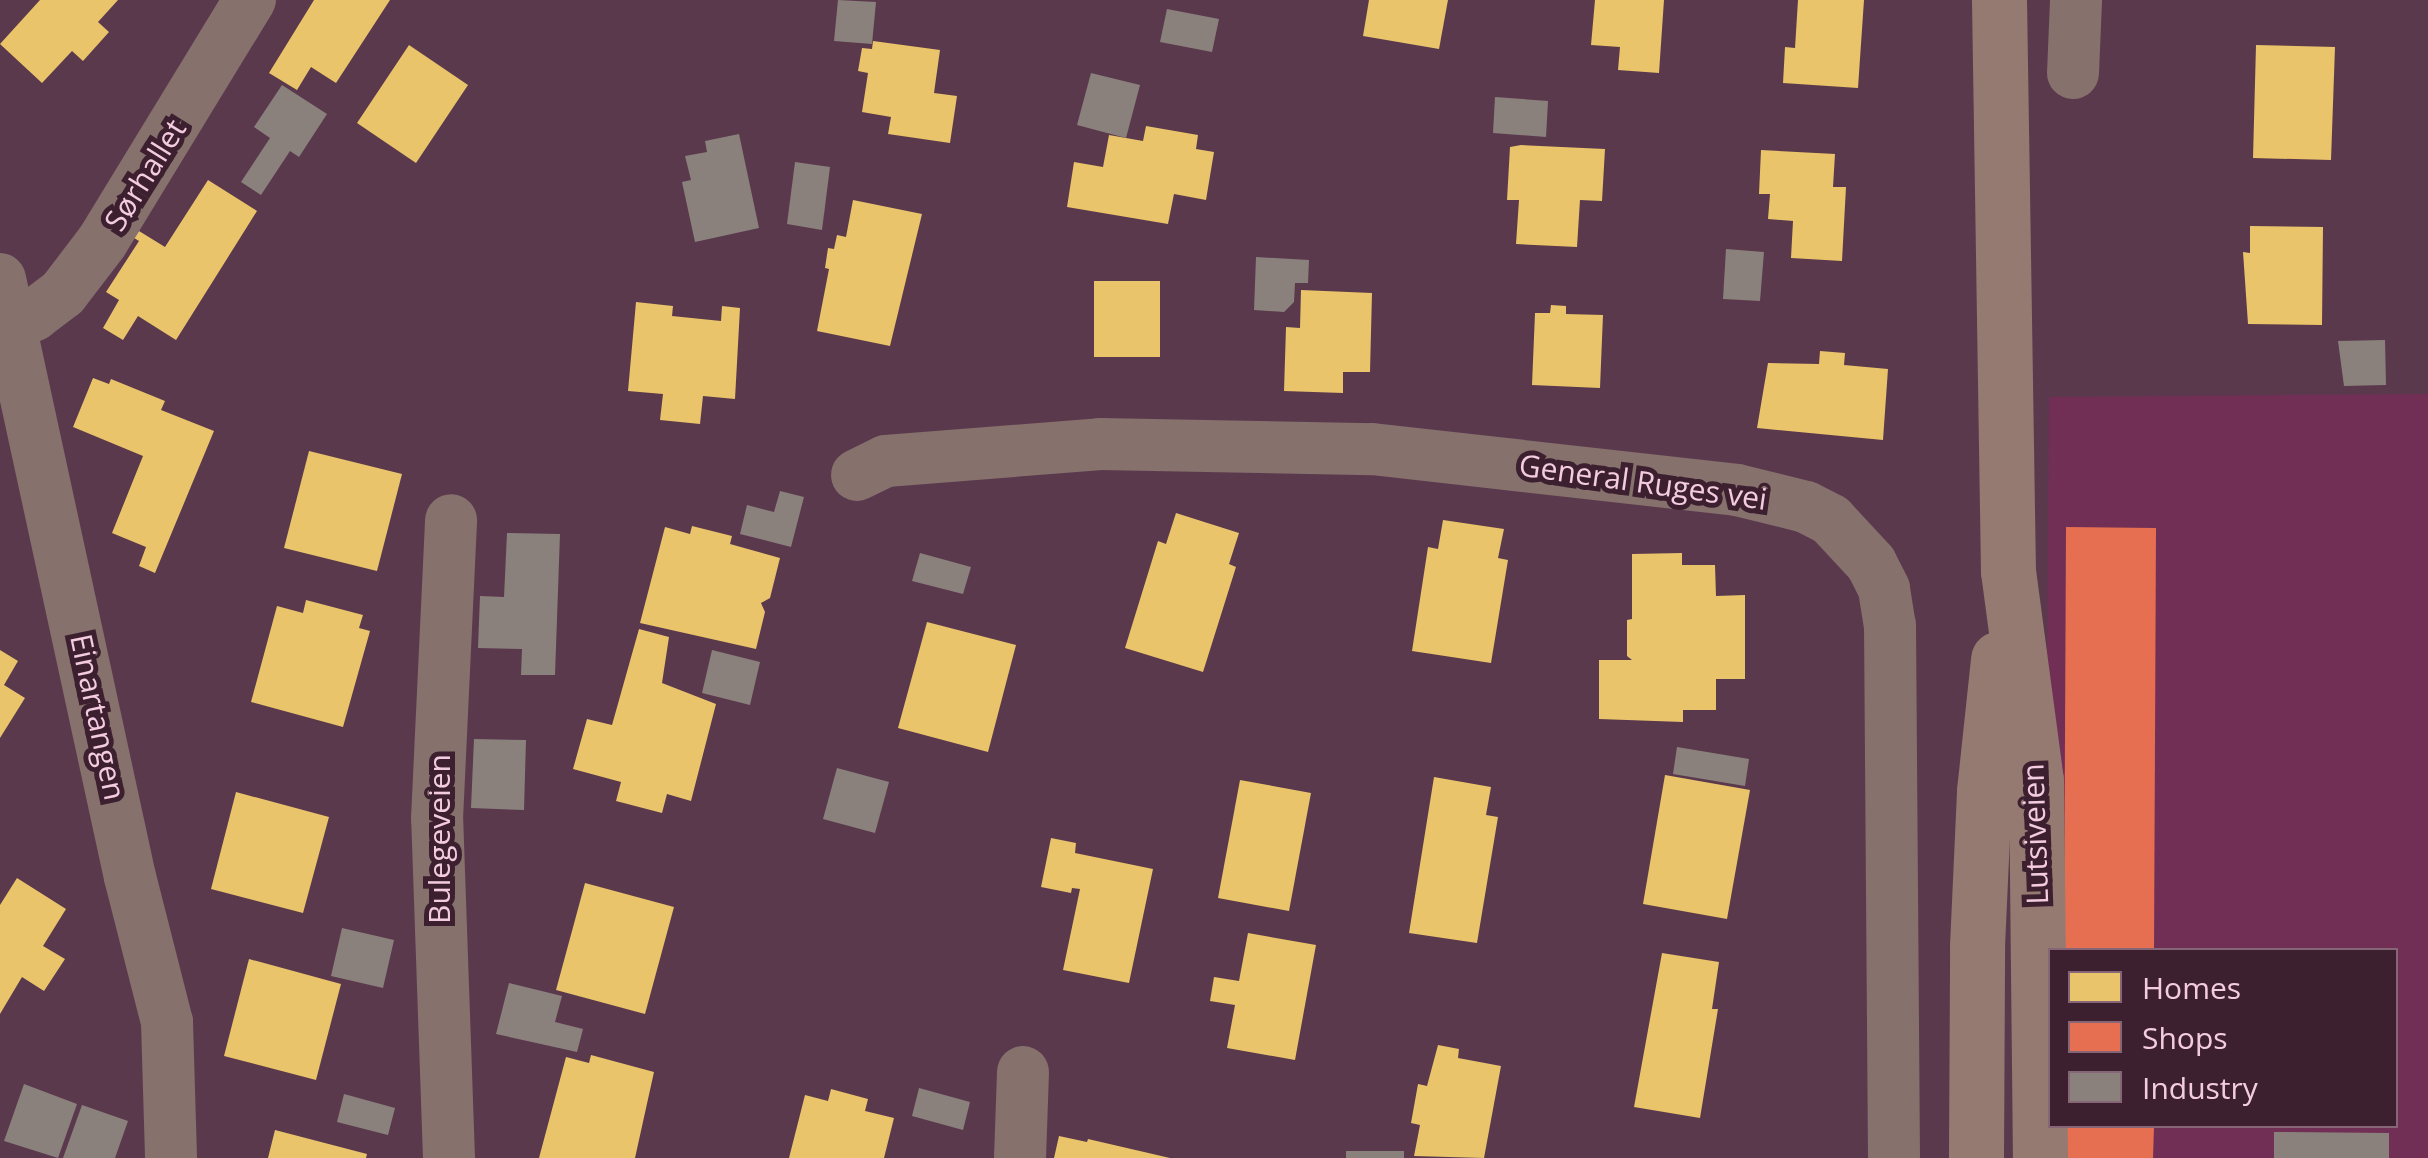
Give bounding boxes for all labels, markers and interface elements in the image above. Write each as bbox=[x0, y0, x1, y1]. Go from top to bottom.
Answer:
street label: Sørhallet bbox=[97, 113, 193, 237]
street label: General Ruges vei bbox=[1517, 447, 1769, 517]
street label: Einartangen bbox=[63, 631, 133, 803]
street label: Bulegeveien bbox=[421, 754, 457, 924]
street label: Lutsiveien bbox=[2015, 763, 2055, 905]
legend bbox=[2048, 948, 2398, 1128]
text: Homes bbox=[2142, 967, 2241, 1008]
text: Shops bbox=[2142, 1017, 2228, 1058]
text: Industry bbox=[2142, 1067, 2258, 1108]

